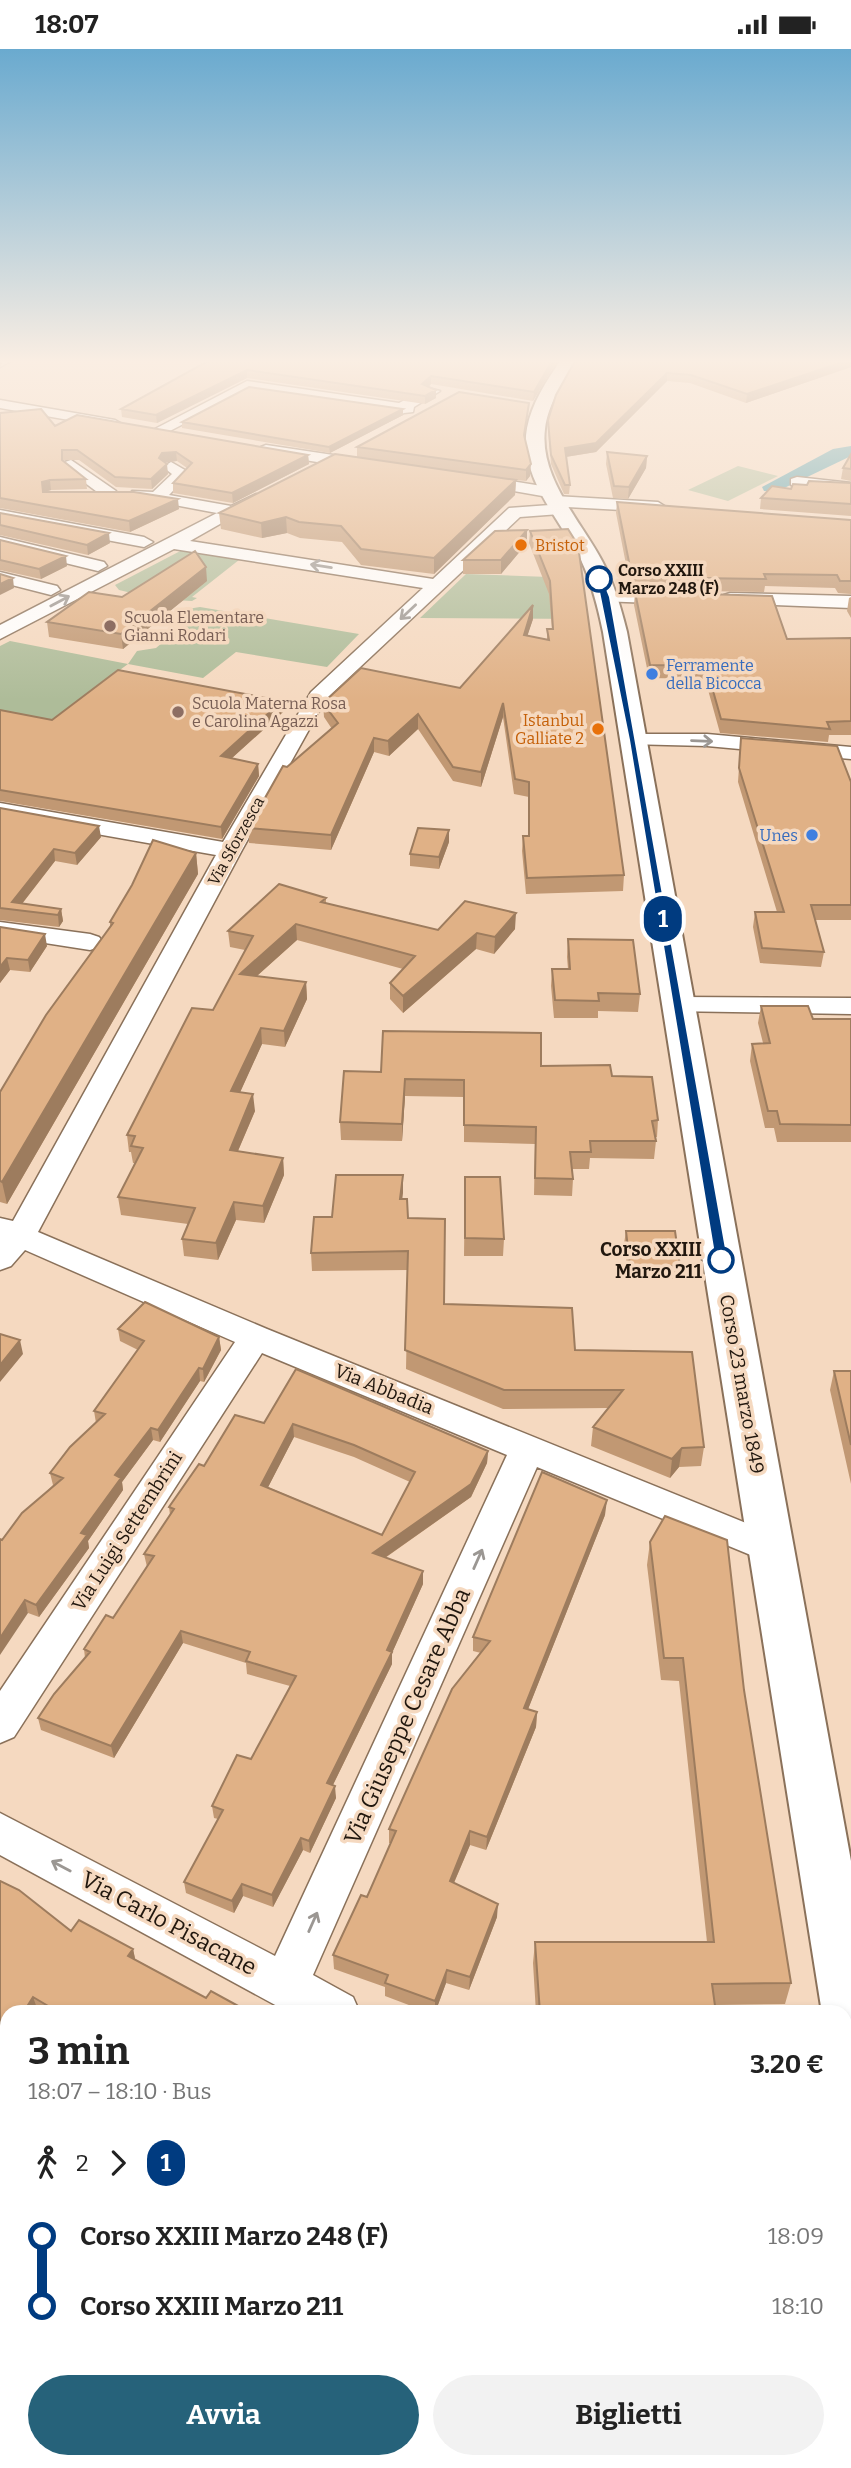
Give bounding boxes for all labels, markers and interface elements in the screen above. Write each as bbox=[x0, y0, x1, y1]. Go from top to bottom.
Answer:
text: 18:07 bbox=[35, 9, 98, 40]
place label: Bristot bbox=[535, 536, 585, 555]
marker: Bristot bbox=[513, 537, 529, 553]
one-way arrow bbox=[311, 560, 333, 573]
place label: Corso XXIII Marzo 248 (F) bbox=[618, 561, 719, 598]
marker: Corso XXIII Marzo 248 (F) bbox=[586, 566, 612, 592]
one-way arrow bbox=[50, 594, 70, 608]
one-way arrow bbox=[399, 604, 417, 620]
place label: Scuola Elementare Gianni Rodari bbox=[124, 608, 264, 645]
marker: Scuola Elementare Gianni Rodari bbox=[102, 618, 118, 634]
place label: Ferramente della Bicocca bbox=[666, 656, 762, 693]
marker: Ferramente della Bicocca bbox=[644, 666, 660, 682]
place label: Scuola Materna Rosa e Carolina Agazzi bbox=[192, 694, 347, 731]
marker: Scuola Materna Rosa e Carolina Agazzi bbox=[170, 704, 186, 720]
place label: Istanbul Galliate 2 bbox=[515, 711, 584, 748]
marker: Istanbul Galliate 2 bbox=[590, 721, 606, 737]
one-way arrow bbox=[690, 734, 713, 747]
street label: Via Sforzesca bbox=[204, 793, 268, 889]
place label: Unes bbox=[759, 826, 798, 845]
marker: Unes bbox=[804, 827, 820, 843]
line badge: 1 bbox=[640, 896, 686, 942]
text: 1 bbox=[658, 905, 668, 933]
place label: Corso XXIII Marzo 211 bbox=[600, 1238, 703, 1283]
marker: Corso XXIII Marzo 211 bbox=[708, 1247, 734, 1273]
street label: Corso 23 marzo 1849 bbox=[715, 1293, 769, 1475]
street label: Via Abbadia bbox=[331, 1359, 437, 1419]
street label: Via Luigi Settembrini bbox=[67, 1447, 187, 1615]
one-way arrow bbox=[472, 1549, 485, 1570]
street label: Via Giuseppe Cesare Abba bbox=[338, 1583, 476, 1848]
one-way arrow bbox=[51, 1858, 72, 1872]
street label: Via Carlo Pisacane bbox=[76, 1865, 262, 1981]
one-way arrow bbox=[307, 1912, 320, 1934]
text: 3 min bbox=[28, 2028, 130, 2074]
text: 3.20 € bbox=[750, 2049, 824, 2080]
text: 18:07 – 18:10 · Bus bbox=[28, 2077, 212, 2105]
icon: walk bbox=[28, 2144, 66, 2182]
icon: forward bbox=[99, 2144, 137, 2182]
text: 2 bbox=[76, 2149, 89, 2177]
text: 1 bbox=[161, 2149, 171, 2177]
text: Corso XXIII Marzo 248 (F) bbox=[80, 2221, 388, 2252]
text: 18:09 bbox=[768, 2222, 824, 2250]
text: Corso XXIII Marzo 211 bbox=[80, 2291, 343, 2322]
text: 18:10 bbox=[772, 2292, 824, 2320]
button: Avvia bbox=[28, 2375, 419, 2455]
button: Biglietti bbox=[433, 2375, 824, 2455]

